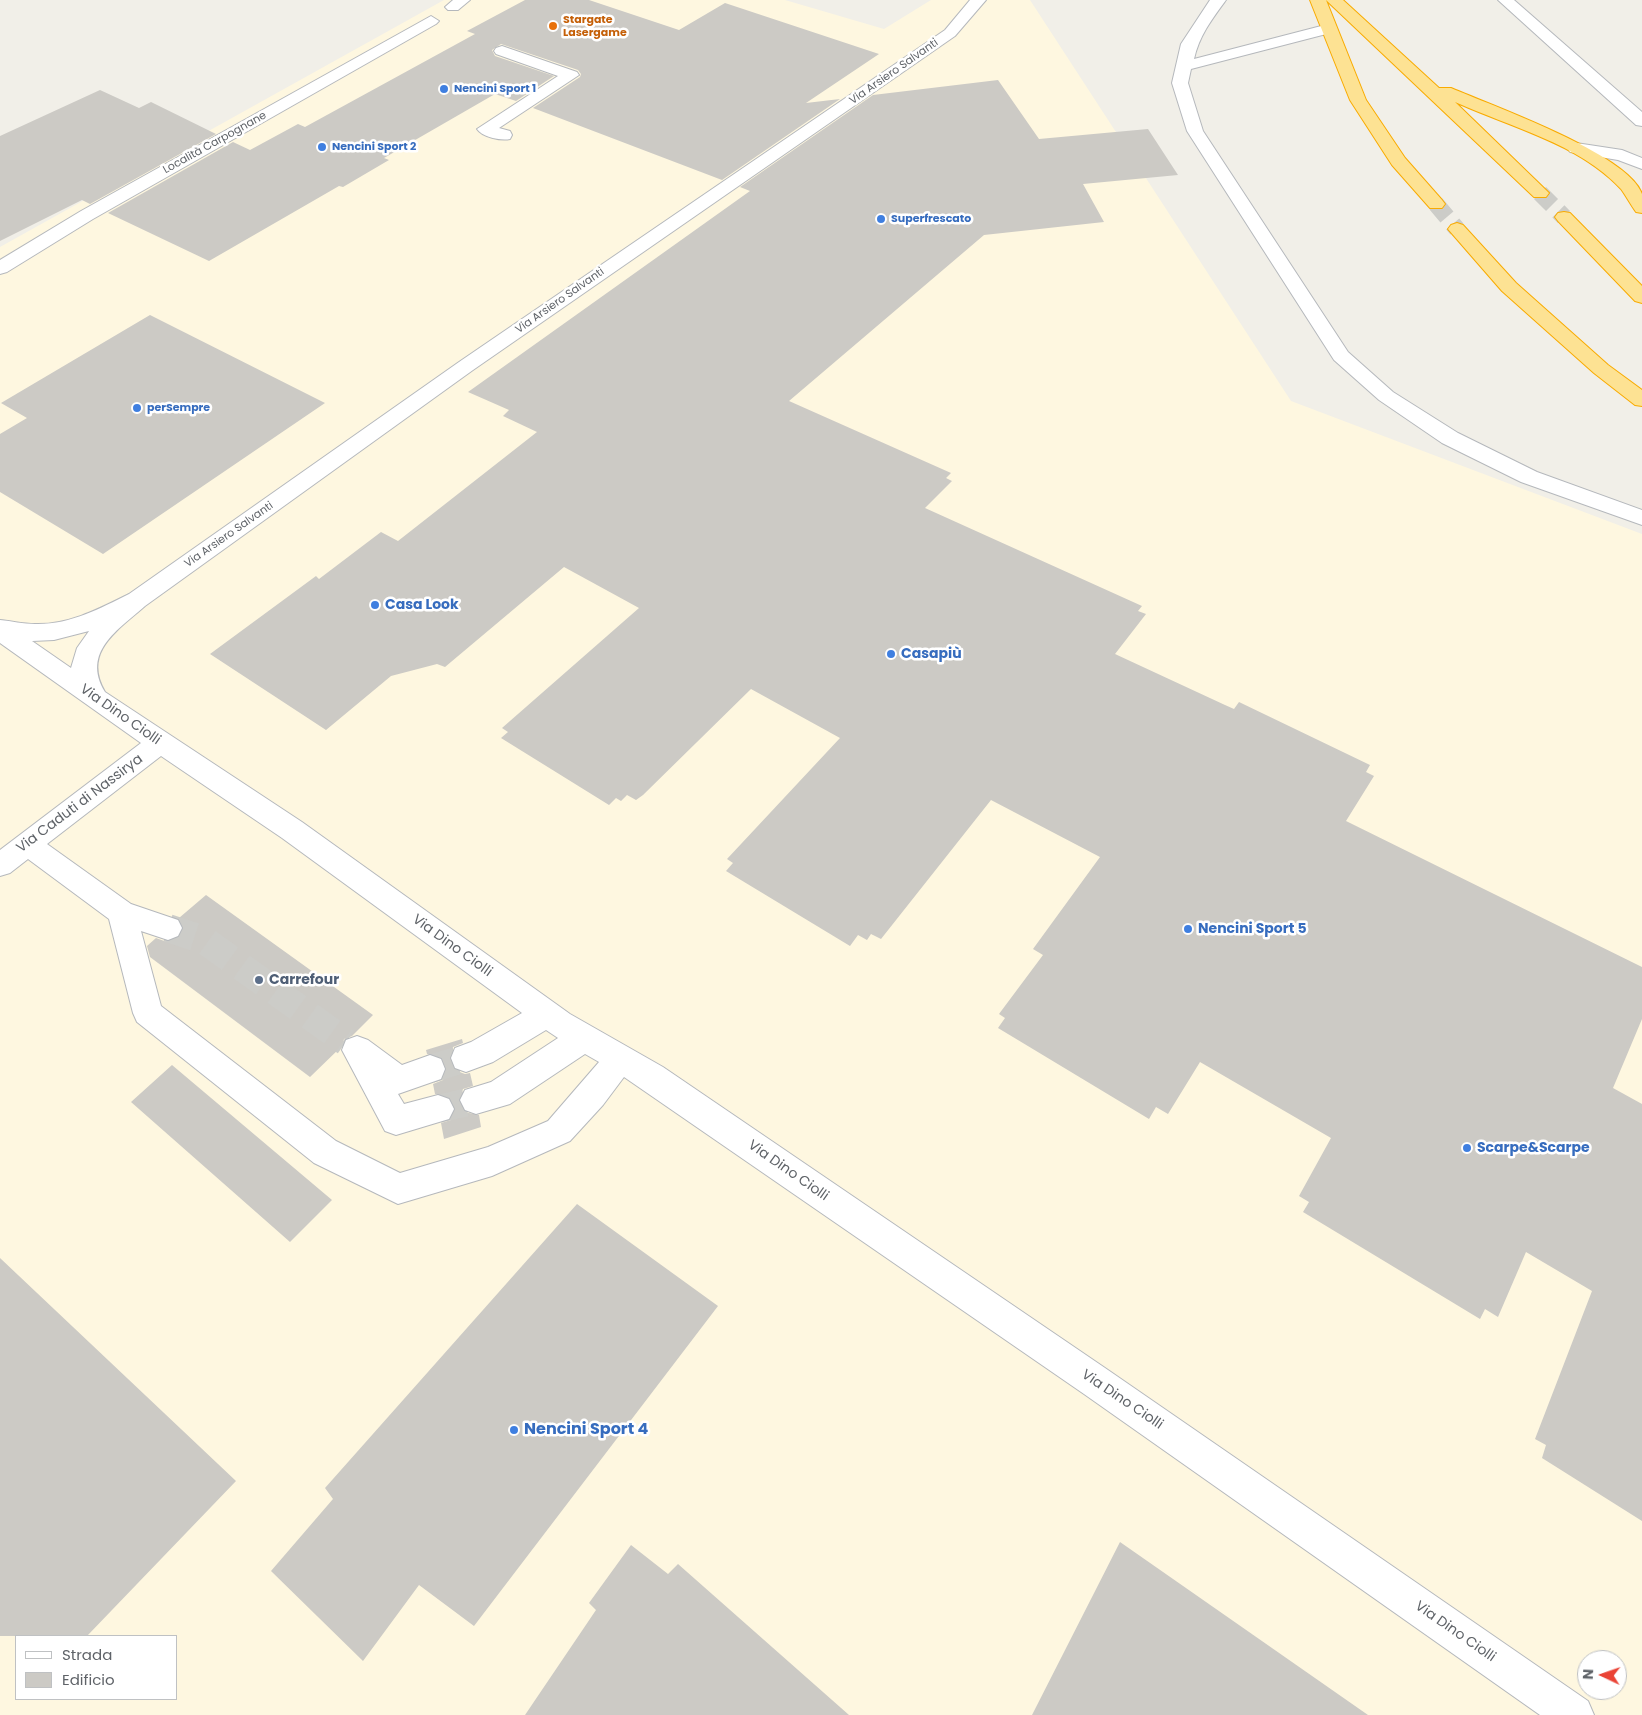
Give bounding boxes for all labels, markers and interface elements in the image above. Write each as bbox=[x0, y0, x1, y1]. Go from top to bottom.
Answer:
place label: Stargate Lasergame bbox=[563, 13, 627, 39]
marker: Stargate Lasergame bbox=[547, 20, 559, 32]
street label: Via Arsiero Salvanti bbox=[847, 36, 941, 108]
place label: Nencini Sport 1 bbox=[454, 82, 536, 96]
marker: Nencini Sport 1 bbox=[438, 83, 450, 95]
street label: Località Carpognane bbox=[161, 109, 269, 177]
place label: Nencini Sport 2 bbox=[332, 140, 416, 154]
marker: Nencini Sport 2 bbox=[316, 141, 328, 153]
place label: Superfrescato bbox=[891, 212, 971, 226]
marker: Superfrescato bbox=[875, 213, 887, 225]
street label: Via Arsiero Salvanti bbox=[513, 265, 607, 337]
place label: perSempre bbox=[147, 401, 210, 415]
marker: perSempre bbox=[131, 402, 143, 414]
street label: Via Arsiero Salvanti bbox=[182, 499, 276, 571]
place label: Casa Look bbox=[385, 597, 459, 613]
marker: Casa Look bbox=[369, 599, 381, 611]
place label: Casapiù bbox=[901, 646, 962, 662]
marker: Casapiù bbox=[885, 648, 897, 660]
street label: Via Dino Ciolli bbox=[76, 681, 164, 749]
street label: Via Caduti di Nassirya bbox=[14, 751, 146, 857]
street label: Via Dino Ciolli bbox=[409, 911, 495, 981]
place label: Nencini Sport 5 bbox=[1198, 921, 1306, 937]
marker: Nencini Sport 5 bbox=[1182, 923, 1194, 935]
place label: Carrefour bbox=[269, 972, 339, 988]
marker: Carrefour bbox=[253, 974, 265, 986]
street label: Via Dino Ciolli bbox=[744, 1137, 832, 1205]
place label: Scarpe&Scarpe bbox=[1477, 1140, 1590, 1156]
marker: Scarpe&Scarpe bbox=[1461, 1142, 1473, 1154]
street label: Via Dino Ciolli bbox=[1078, 1367, 1166, 1433]
place label: Nencini Sport 4 bbox=[524, 1420, 648, 1440]
marker: Nencini Sport 4 bbox=[508, 1424, 520, 1436]
street label: Via Dino Ciolli bbox=[1411, 1598, 1499, 1666]
legend bbox=[15, 1635, 178, 1700]
text: Strada bbox=[62, 1644, 112, 1665]
north arrow bbox=[1577, 1650, 1627, 1700]
text: N bbox=[1578, 1668, 1598, 1680]
text: Edificio bbox=[62, 1669, 115, 1690]

